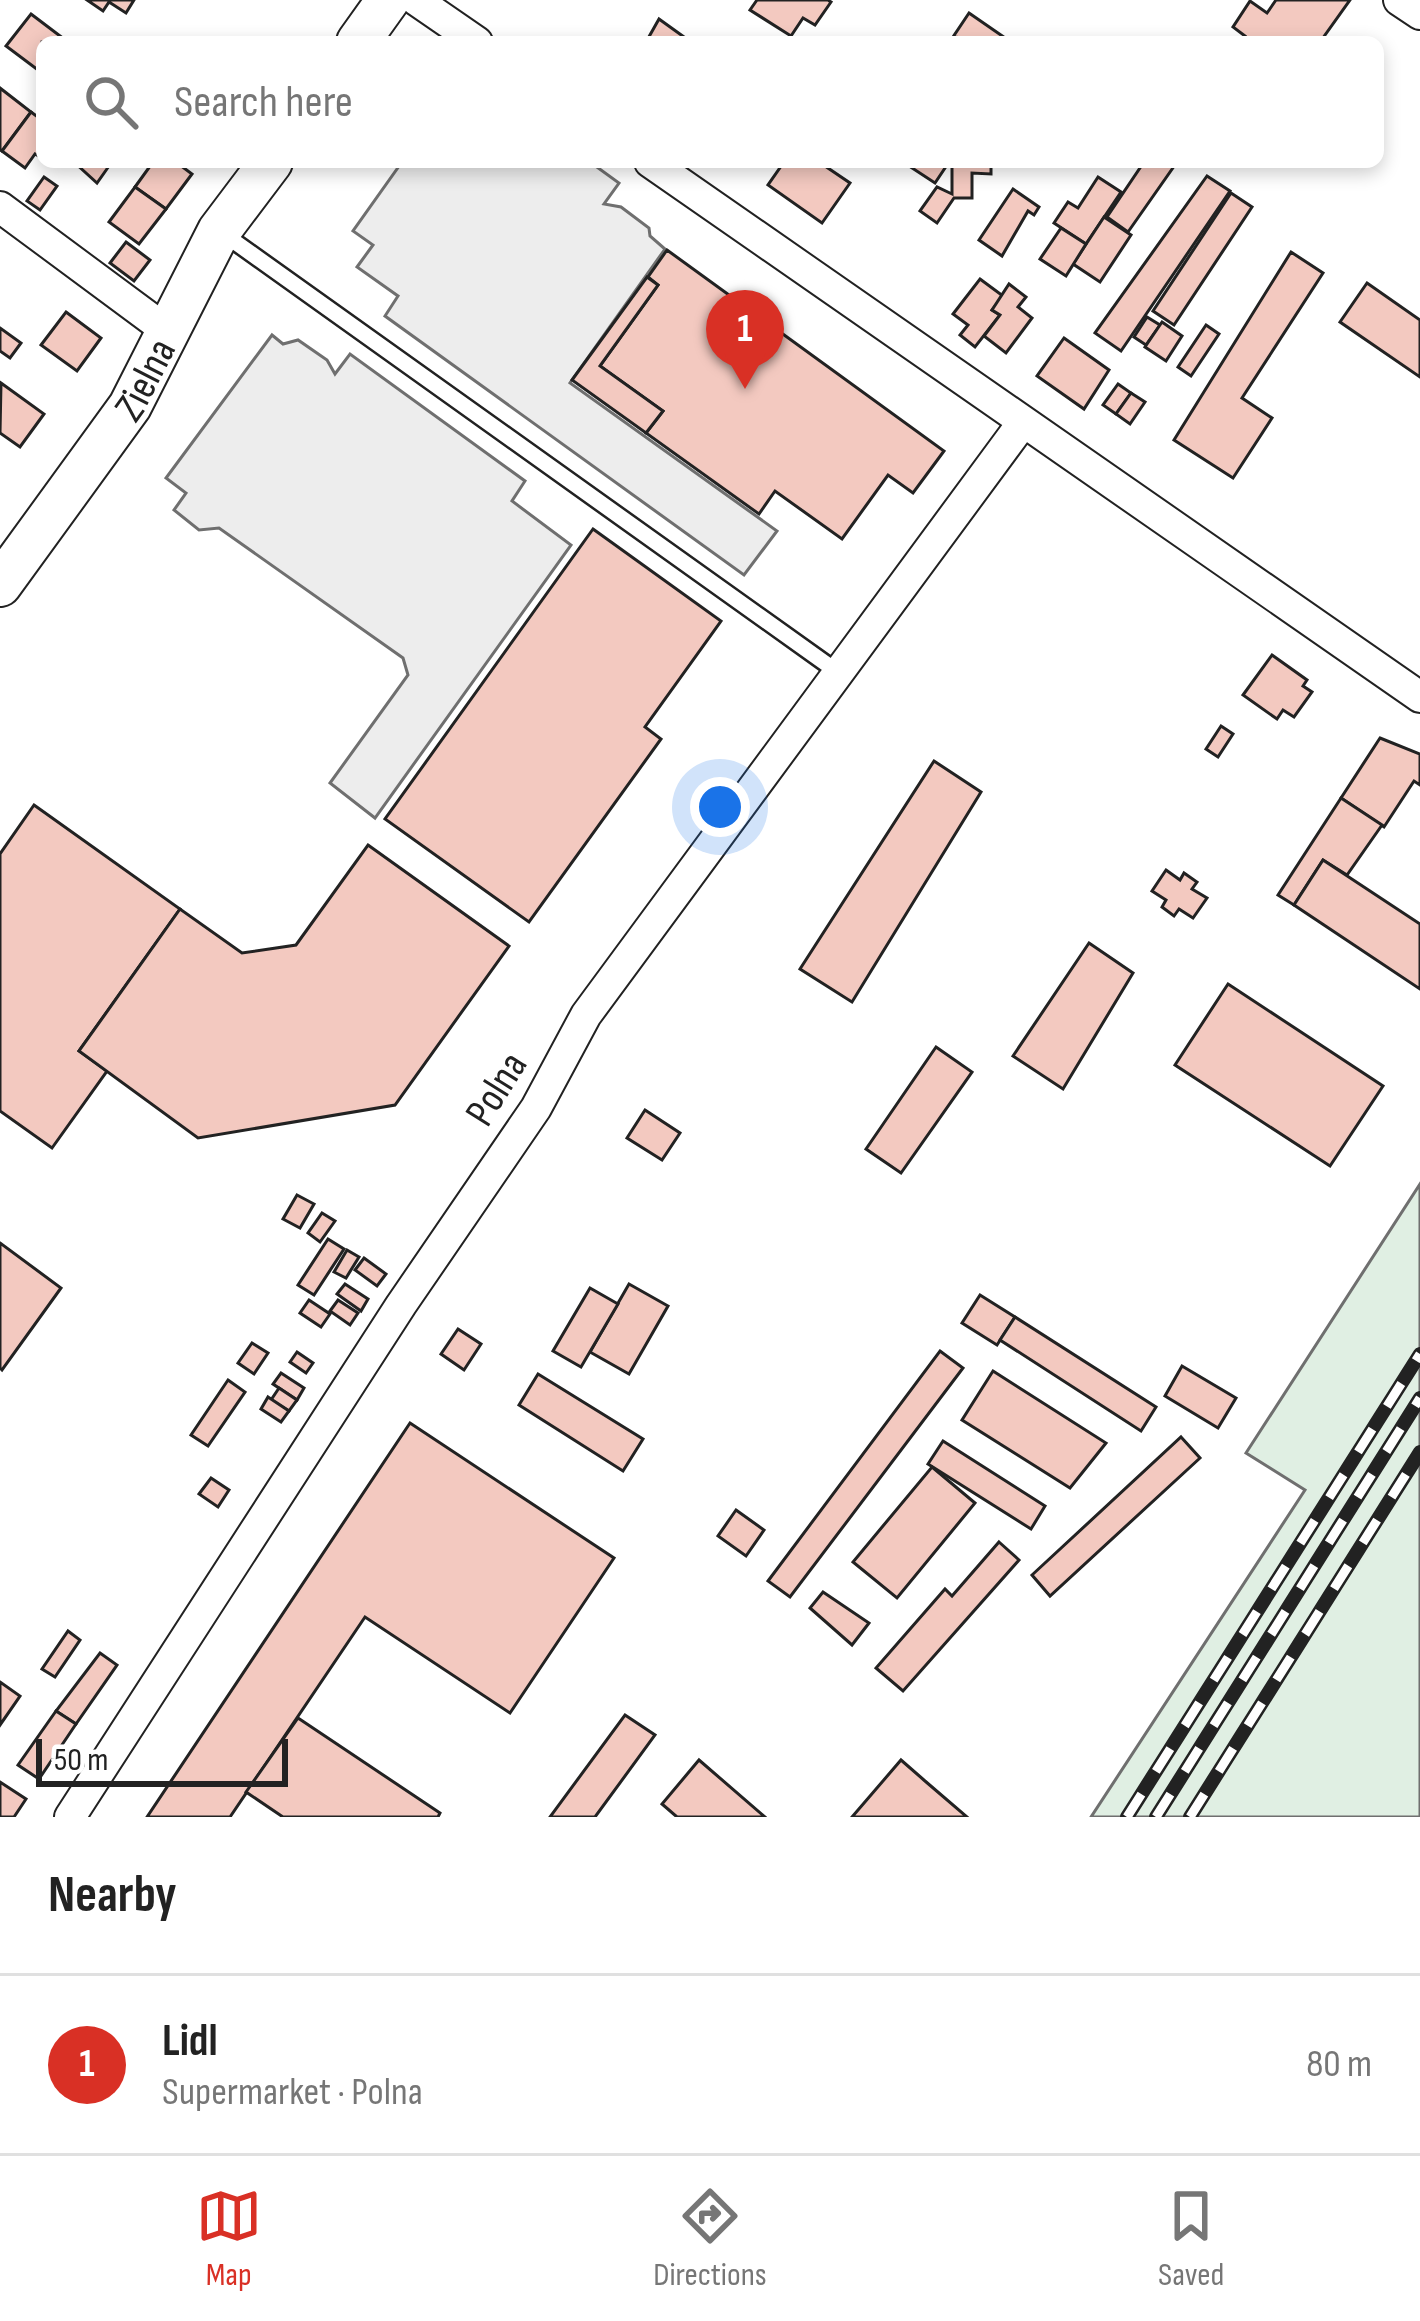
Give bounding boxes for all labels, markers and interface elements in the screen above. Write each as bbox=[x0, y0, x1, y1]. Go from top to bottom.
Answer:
search box bbox=[36, 36, 1384, 168]
icon: search bbox=[78, 69, 144, 135]
text: Search here bbox=[174, 75, 353, 130]
pin: 1 bbox=[706, 290, 784, 389]
street label: Zielna bbox=[105, 331, 188, 432]
your location bbox=[690, 777, 750, 837]
street label: Polna bbox=[455, 1043, 539, 1136]
scale bar bbox=[36, 1733, 288, 1786]
text: 50 m bbox=[54, 1740, 108, 1780]
text: Nearby bbox=[48, 1865, 177, 1926]
text: Lidl bbox=[162, 2014, 218, 2069]
text: 1 bbox=[79, 2041, 95, 2088]
text: 80 m bbox=[1306, 2041, 1372, 2088]
text: Supermarket · Polna bbox=[162, 2069, 423, 2116]
tab: Map bbox=[196, 2183, 262, 2295]
tab: Directions bbox=[653, 2183, 767, 2295]
tab: Saved bbox=[1158, 2183, 1224, 2295]

